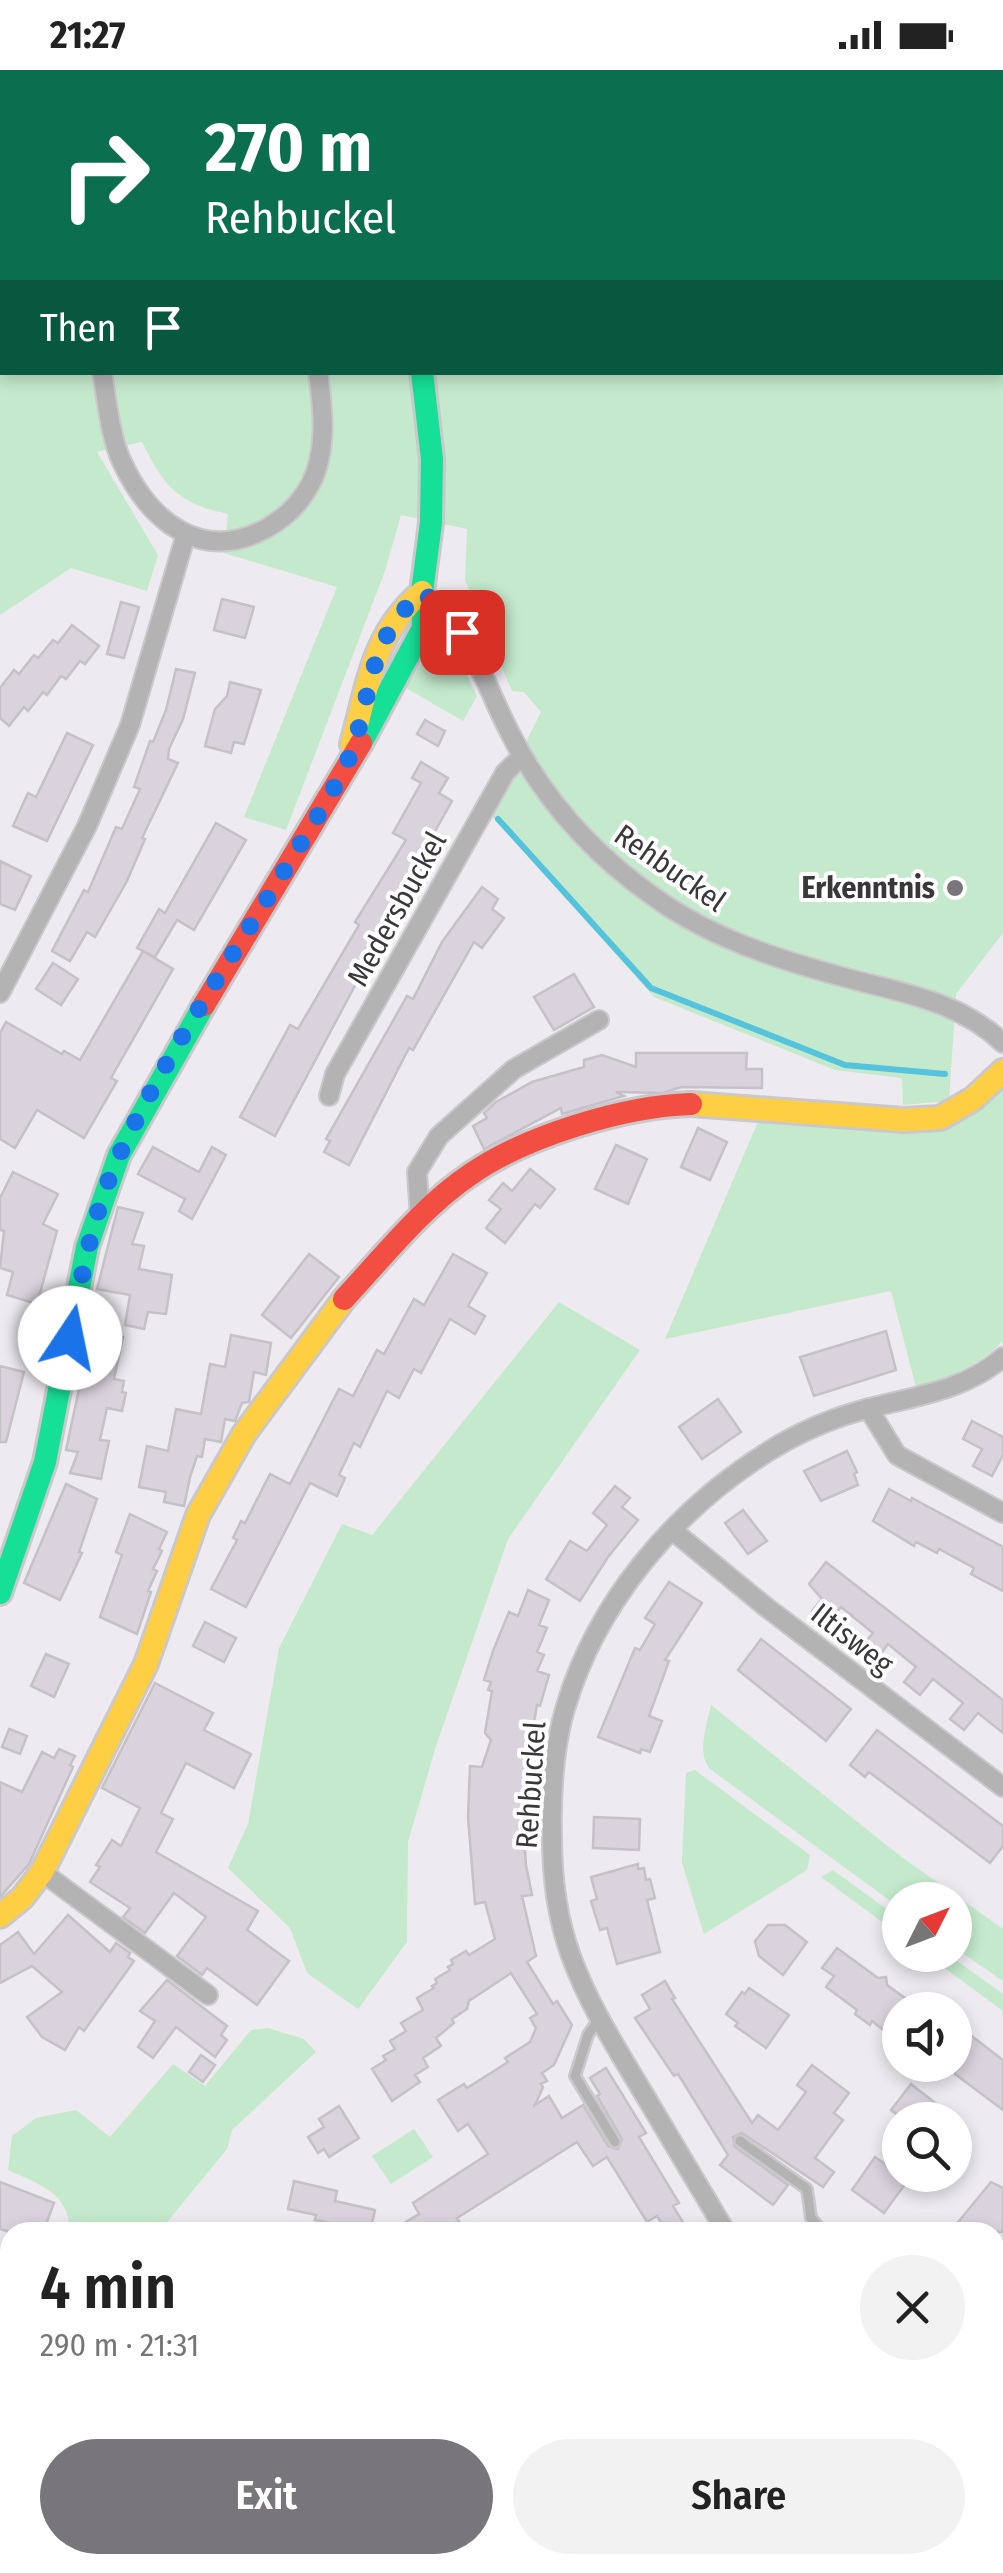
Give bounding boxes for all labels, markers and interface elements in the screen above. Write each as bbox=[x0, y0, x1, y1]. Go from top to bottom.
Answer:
text: 21:27 bbox=[50, 12, 125, 58]
text: 270 m bbox=[205, 106, 372, 190]
icon: right bbox=[40, 110, 170, 240]
text: Rehbuckel bbox=[205, 191, 396, 245]
icon: arrive bbox=[136, 300, 191, 355]
text: Then bbox=[40, 305, 116, 351]
pin bbox=[420, 590, 505, 675]
icon: arrive bbox=[435, 605, 490, 660]
street label: Rehbuckel bbox=[607, 817, 733, 919]
street label: Medersbuckel bbox=[340, 825, 454, 992]
place label: Erkenntnis bbox=[801, 870, 935, 906]
marker: Erkenntnis bbox=[944, 877, 966, 899]
position arrow bbox=[18, 1286, 122, 1390]
street label: Iltisweg bbox=[804, 1596, 901, 1683]
street label: Rehbuckel bbox=[509, 1720, 553, 1850]
north arrow bbox=[882, 1882, 972, 1972]
map controls bbox=[882, 1882, 972, 2192]
button: sound bbox=[882, 1992, 972, 2082]
button: search bbox=[882, 2102, 972, 2192]
text: 4 min bbox=[40, 2252, 176, 2324]
button: close bbox=[860, 2255, 965, 2360]
text: 290 m · 21:31 bbox=[40, 2326, 199, 2364]
button: Exit bbox=[40, 2439, 493, 2554]
button: Share bbox=[513, 2439, 965, 2554]

